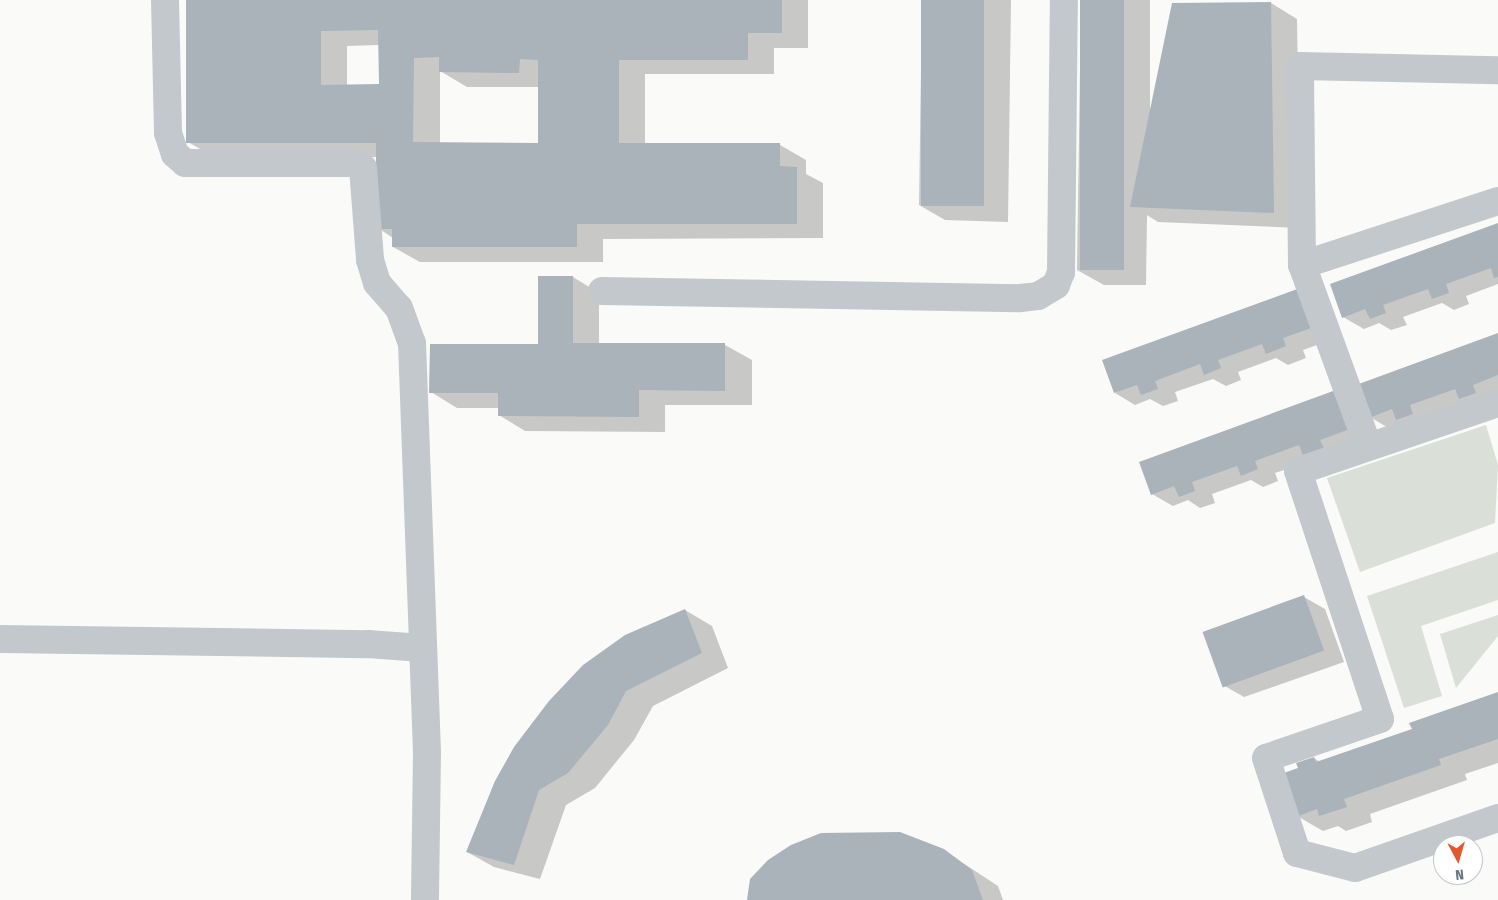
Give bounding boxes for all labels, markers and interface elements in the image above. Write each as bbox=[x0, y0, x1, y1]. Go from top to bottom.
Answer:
north arrow bbox=[1433, 835, 1483, 885]
text: N bbox=[1454, 866, 1465, 883]

